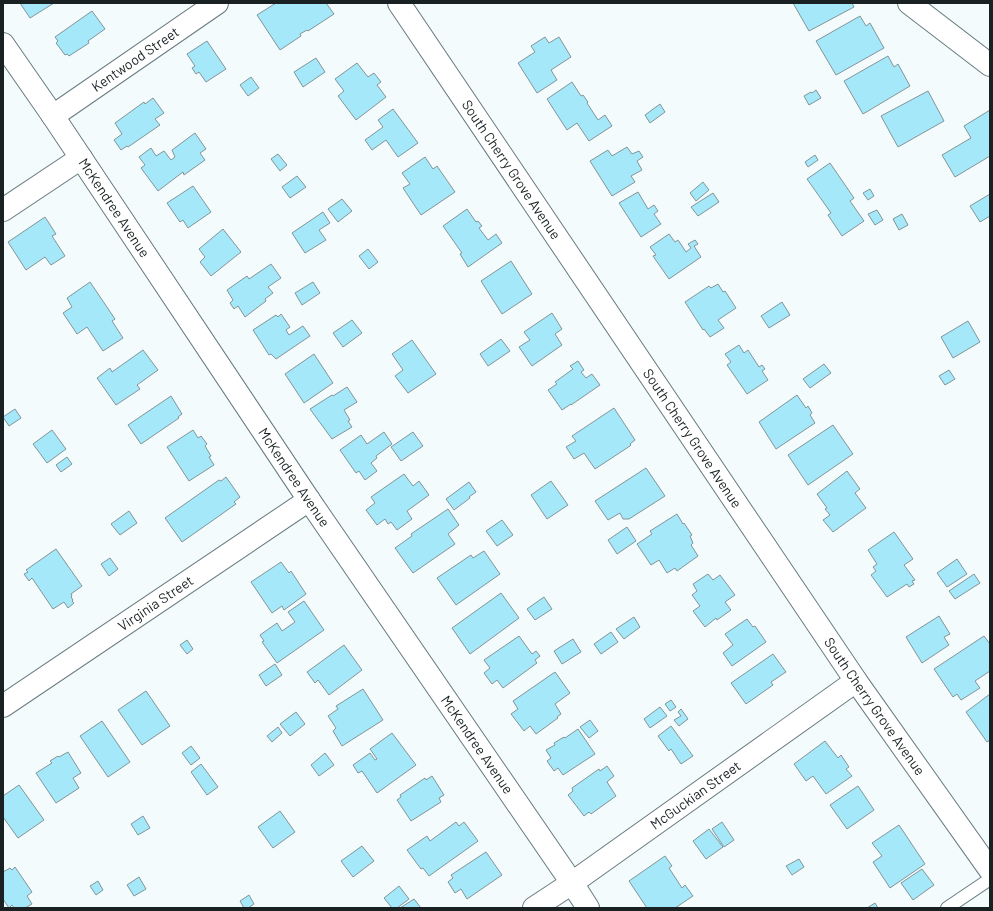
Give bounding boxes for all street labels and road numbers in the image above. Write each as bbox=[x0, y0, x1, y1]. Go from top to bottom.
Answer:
street label: Kentwood Street bbox=[88, 23, 182, 95]
street label: South Cherry Grove Avenue bbox=[459, 97, 565, 242]
street label: McKendree Avenue bbox=[76, 155, 154, 260]
street label: South Cherry Grove Avenue bbox=[640, 365, 746, 511]
street label: McKendree Avenue bbox=[255, 424, 334, 530]
street label: Virginia Street bbox=[114, 571, 196, 634]
street label: South Cherry Grove Avenue bbox=[821, 634, 929, 778]
street label: McKendree Avenue bbox=[438, 692, 517, 797]
street label: McGuckian Street bbox=[647, 757, 744, 833]

